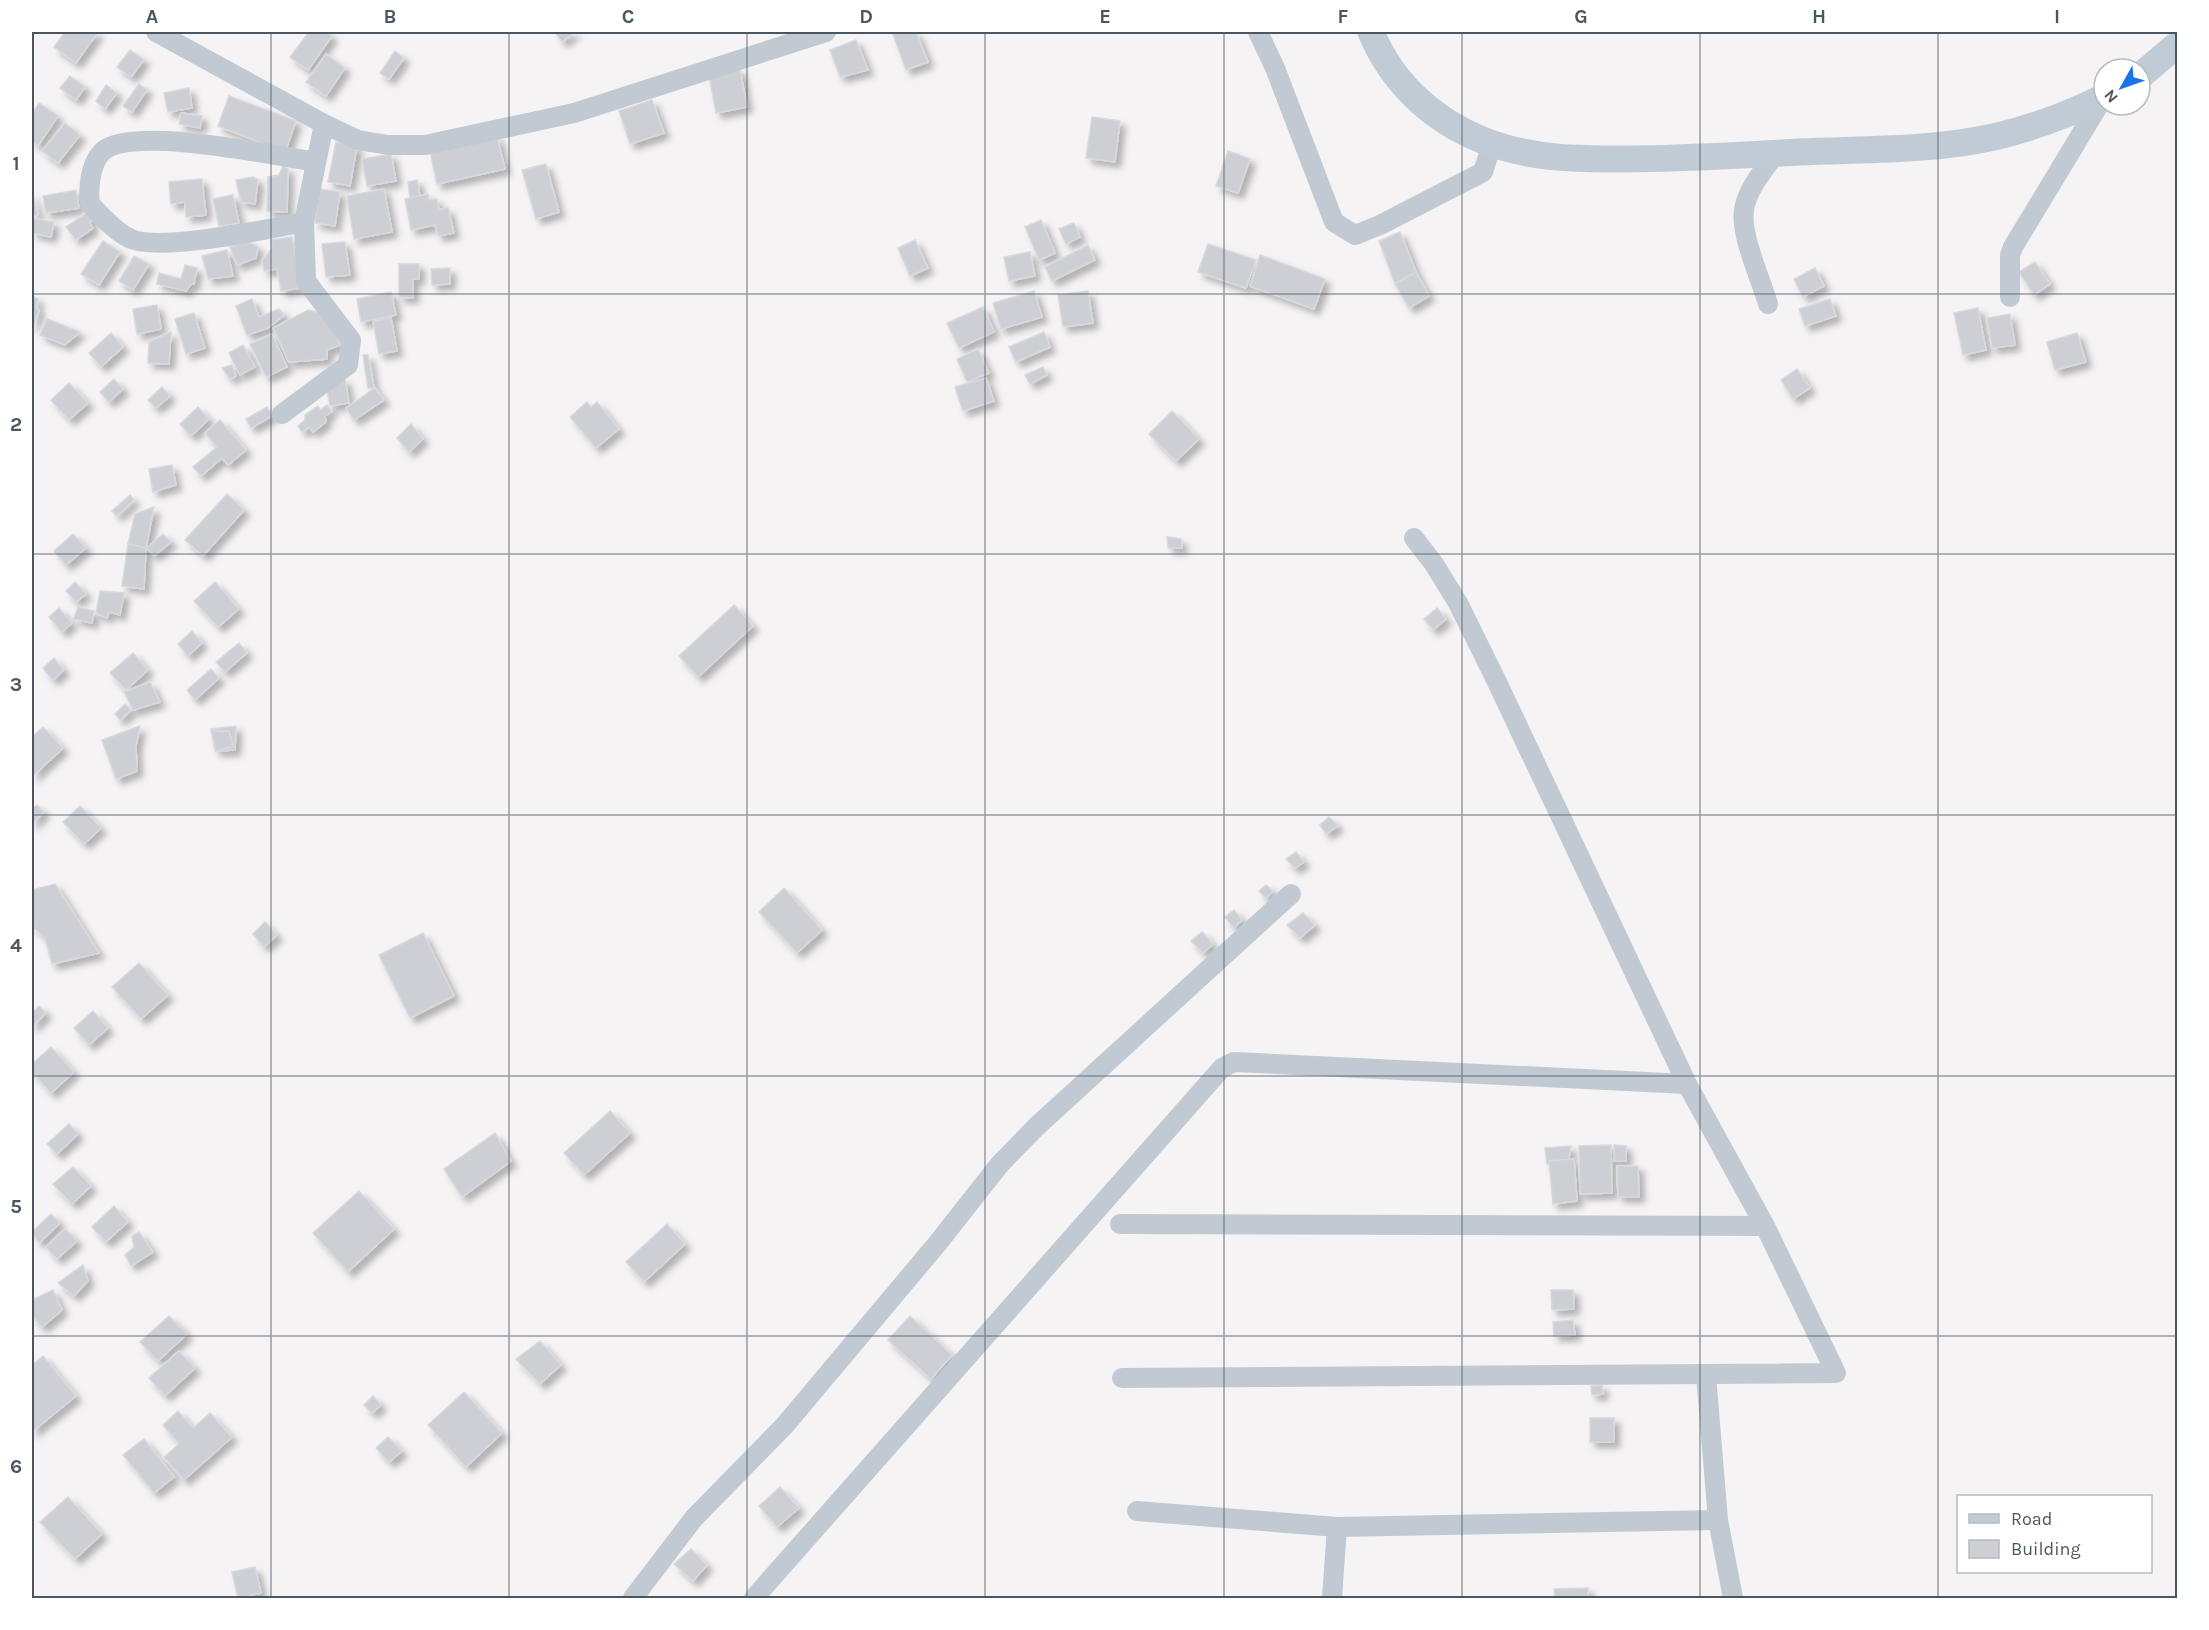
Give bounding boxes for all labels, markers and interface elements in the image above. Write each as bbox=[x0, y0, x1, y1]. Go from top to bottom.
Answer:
text: A bbox=[146, 5, 159, 28]
text: B bbox=[384, 5, 396, 28]
text: C bbox=[622, 5, 634, 28]
text: D bbox=[859, 5, 873, 28]
text: E bbox=[1099, 5, 1111, 28]
text: F bbox=[1338, 5, 1349, 28]
text: G bbox=[1574, 5, 1588, 28]
text: H bbox=[1812, 5, 1826, 28]
text: I bbox=[2054, 5, 2060, 28]
north arrow bbox=[2092, 57, 2152, 117]
text: N bbox=[2100, 86, 2122, 107]
text: 1 bbox=[12, 152, 20, 175]
text: 2 bbox=[10, 413, 22, 436]
text: 3 bbox=[10, 673, 22, 696]
text: 4 bbox=[10, 934, 22, 957]
text: 5 bbox=[10, 1195, 22, 1218]
text: 6 bbox=[10, 1455, 22, 1478]
legend bbox=[1957, 1495, 2152, 1573]
text: Road bbox=[2011, 1508, 2052, 1530]
text: Building bbox=[2011, 1538, 2081, 1560]

